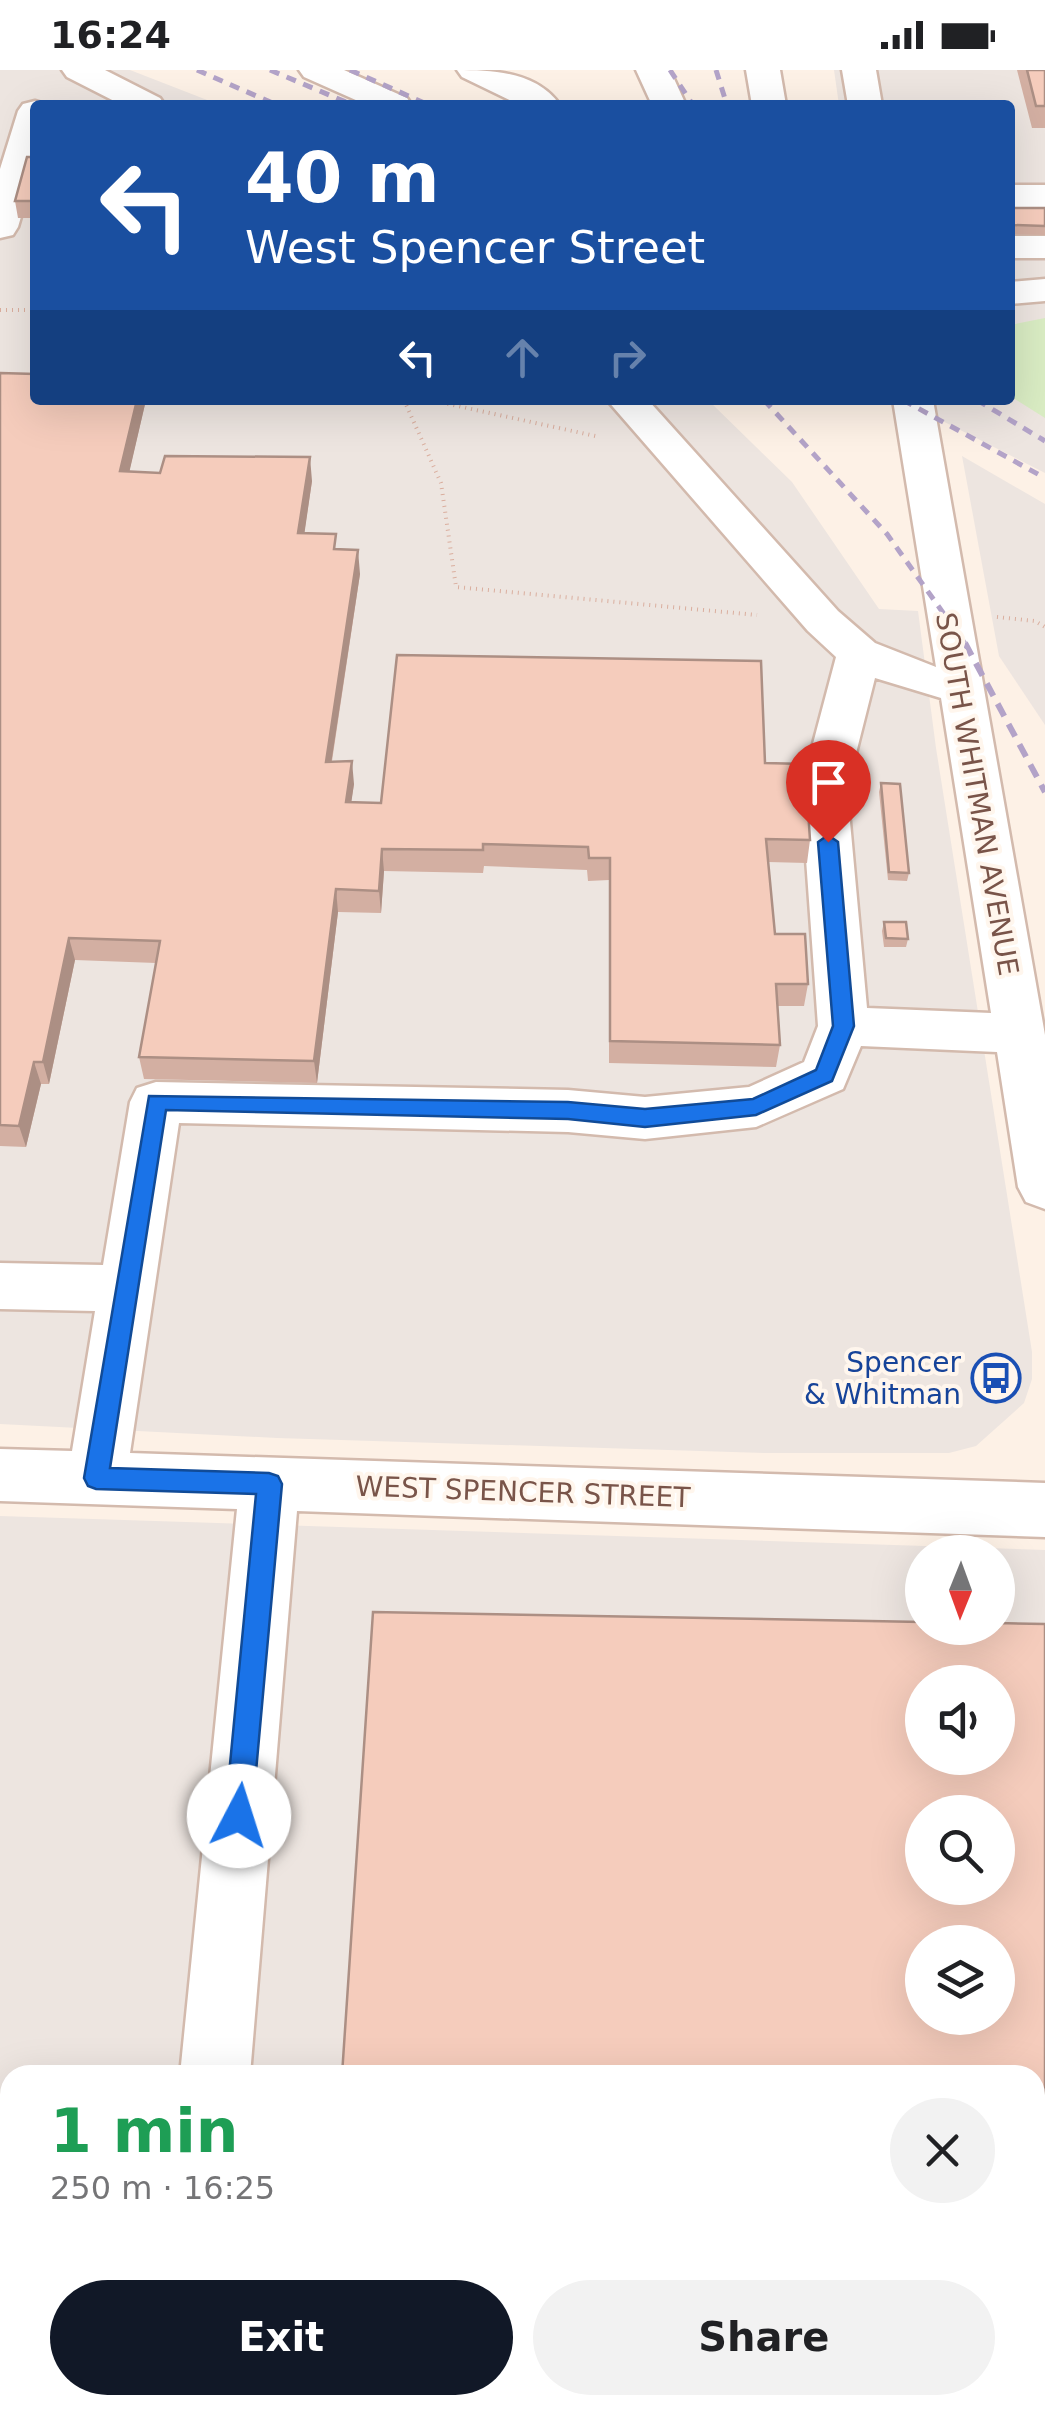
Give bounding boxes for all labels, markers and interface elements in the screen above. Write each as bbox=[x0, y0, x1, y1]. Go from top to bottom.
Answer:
text: 16:24 bbox=[50, 13, 171, 57]
text: 40 m bbox=[245, 137, 440, 219]
icon: left bbox=[80, 140, 210, 270]
text: West Spencer Street bbox=[245, 221, 705, 274]
icon: left bbox=[390, 330, 445, 385]
icon: ahead bbox=[495, 330, 550, 385]
icon: right bbox=[600, 330, 655, 385]
street label: SOUTH WHITMAN AVENUE bbox=[929, 610, 1025, 978]
pin bbox=[786, 740, 871, 843]
icon: arrive bbox=[801, 755, 856, 810]
place label: Spencer & Whitman bbox=[804, 1346, 961, 1411]
bus stop icon: Spencer & Whitman bbox=[970, 1352, 1022, 1404]
street label: WEST SPENCER STREET bbox=[355, 1470, 692, 1514]
north arrow bbox=[905, 1535, 1015, 1645]
map controls bbox=[905, 1535, 1015, 2035]
button: sound bbox=[905, 1665, 1015, 1775]
position arrow bbox=[187, 1764, 291, 1868]
button: search bbox=[905, 1795, 1015, 1905]
button: layers bbox=[905, 1925, 1015, 2035]
text: 1 min bbox=[50, 2096, 238, 2166]
button: close bbox=[890, 2098, 995, 2203]
text: 250 m · 16:25 bbox=[50, 2169, 275, 2207]
button: Exit bbox=[50, 2280, 513, 2395]
button: Share bbox=[533, 2280, 995, 2395]

